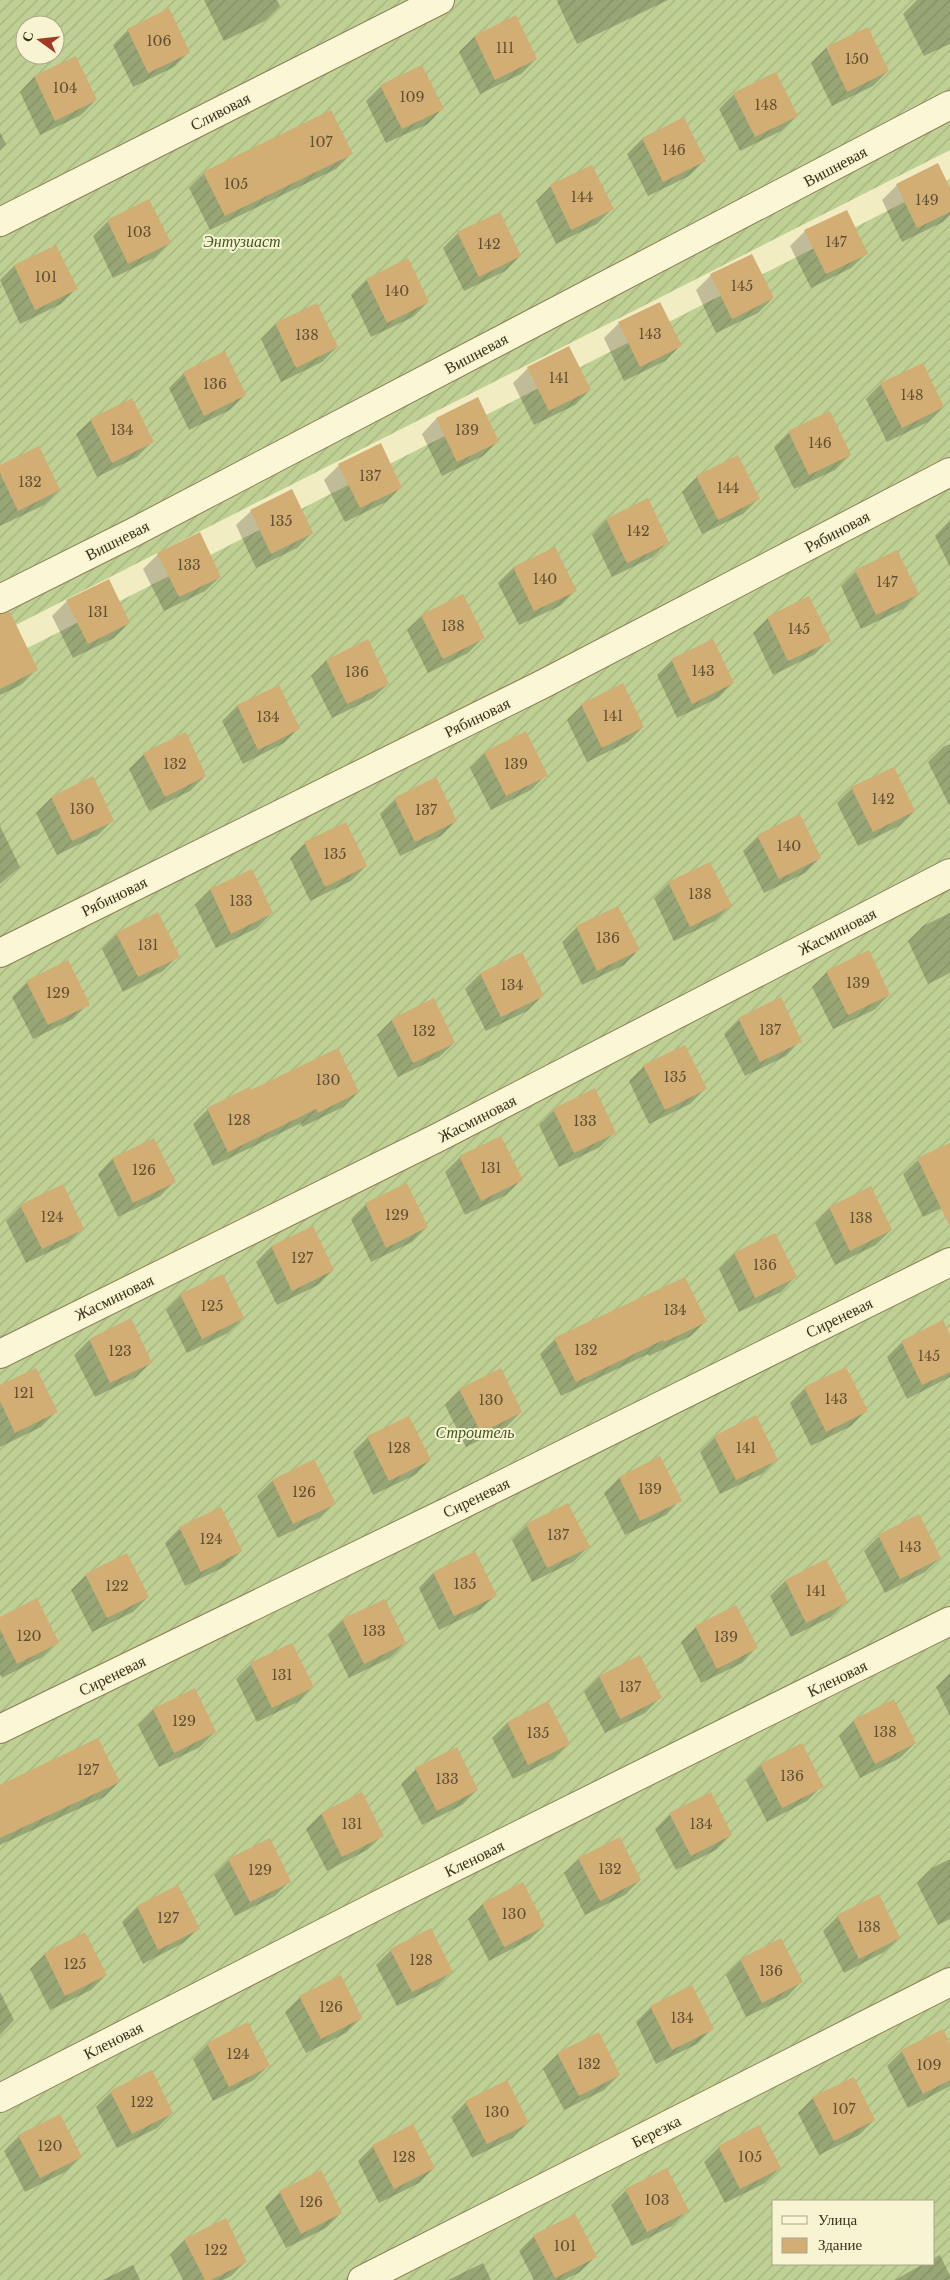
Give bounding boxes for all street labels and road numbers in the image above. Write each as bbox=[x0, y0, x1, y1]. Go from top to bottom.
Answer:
street label: Сливовая bbox=[187, 87, 254, 135]
street label: Вишневая bbox=[800, 141, 871, 191]
street label: Вишневая bbox=[441, 328, 512, 378]
street label: Рябиновая bbox=[801, 505, 873, 556]
street label: Вишневая bbox=[82, 515, 153, 565]
street label: Рябиновая bbox=[441, 692, 514, 741]
street label: Рябиновая bbox=[78, 871, 151, 920]
street label: Жасминовая bbox=[795, 902, 880, 959]
street label: Жасминовая bbox=[435, 1089, 520, 1146]
street label: Жасминовая bbox=[71, 1269, 157, 1325]
street label: Сиреневая bbox=[802, 1292, 876, 1342]
street label: Сиреневая bbox=[439, 1472, 513, 1522]
street label: Сиреневая bbox=[75, 1650, 149, 1700]
street label: Кленовая bbox=[804, 1655, 871, 1701]
street label: Кленовая bbox=[441, 1835, 508, 1881]
street label: Кленовая bbox=[80, 2016, 147, 2063]
street label: Березка bbox=[628, 2110, 684, 2152]

